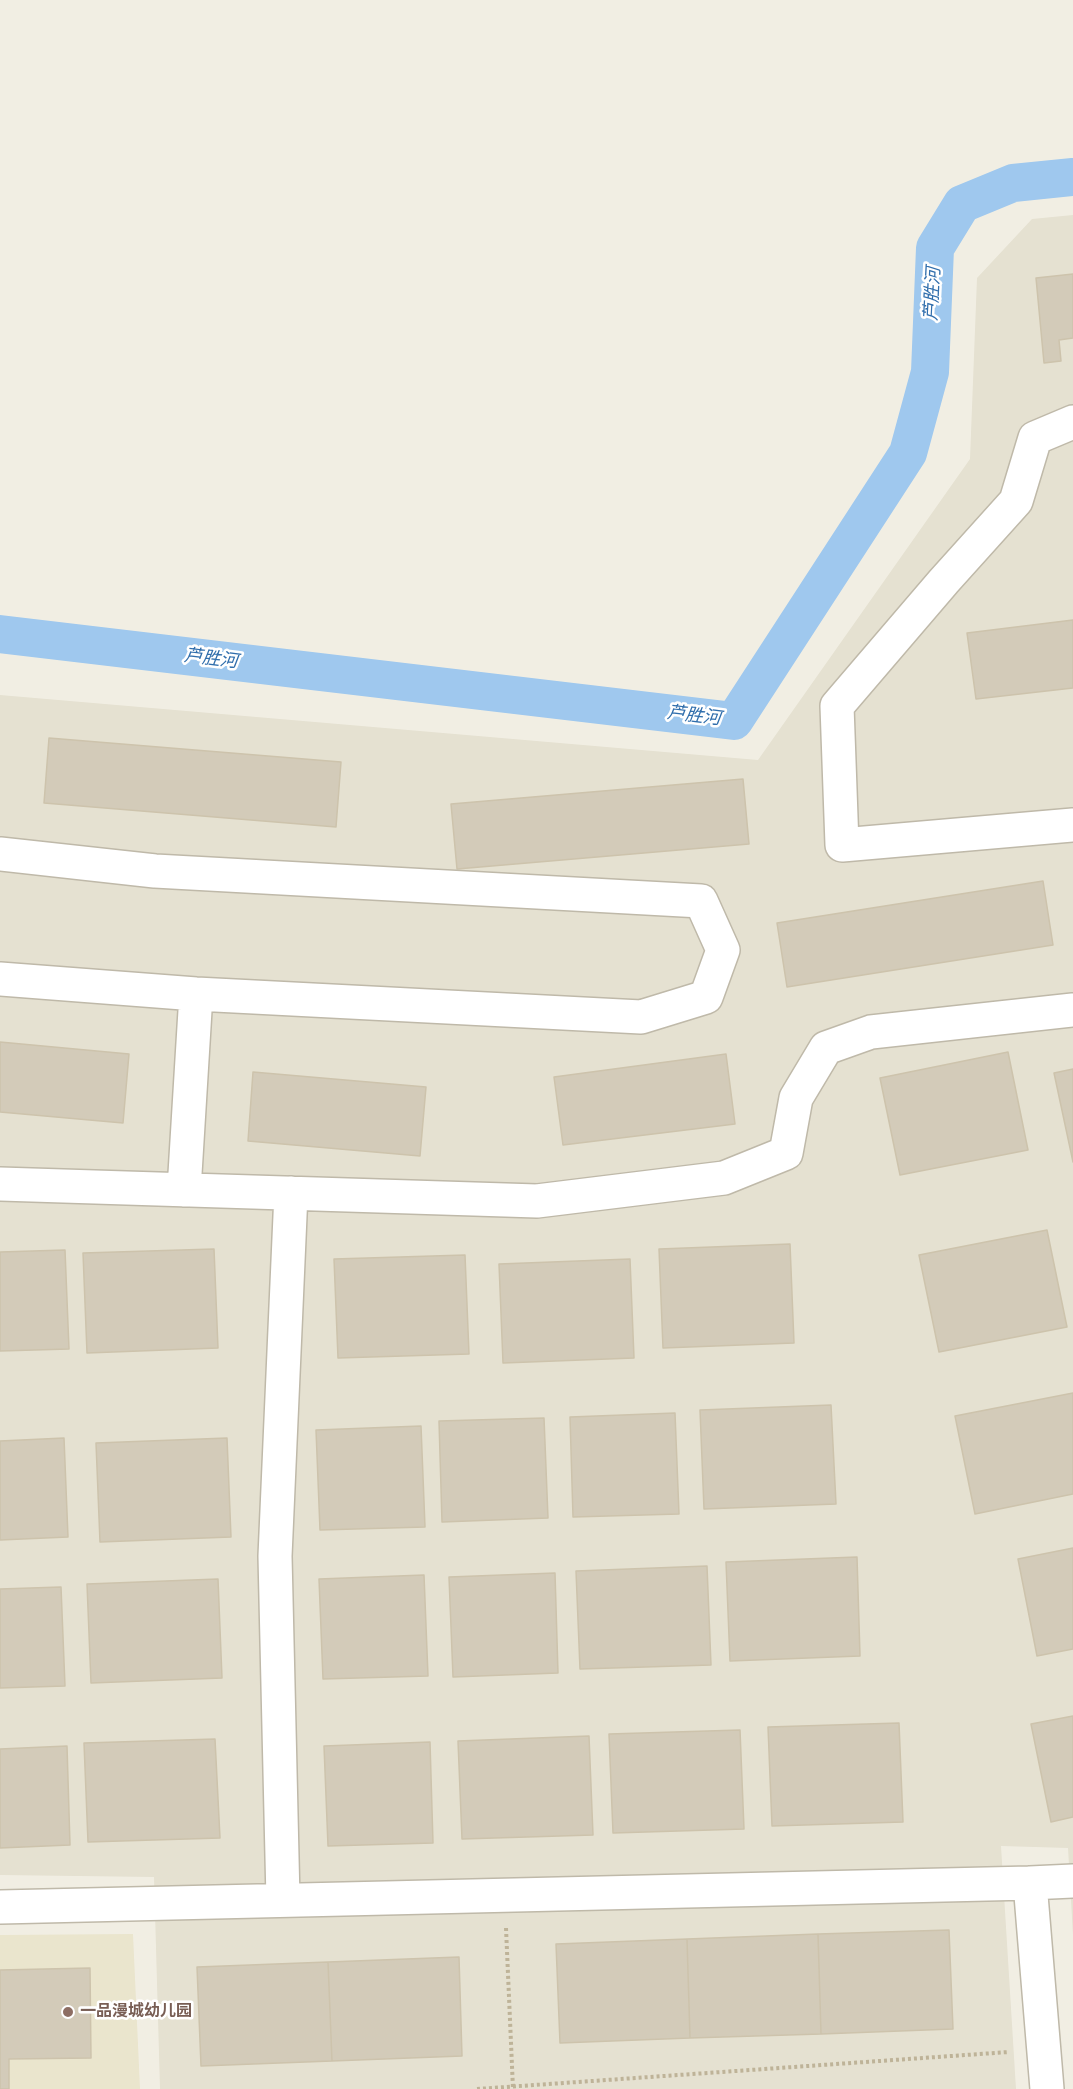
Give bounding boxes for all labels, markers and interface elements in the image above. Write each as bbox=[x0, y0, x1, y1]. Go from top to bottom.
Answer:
water label: 芦胜河 bbox=[921, 266, 945, 322]
water label: 芦胜河 bbox=[183, 645, 239, 673]
water label: 芦胜河 bbox=[666, 702, 722, 730]
place label: 一品漫城幼儿园 bbox=[80, 2002, 192, 2022]
marker: 一品漫城幼儿园 bbox=[61, 2005, 75, 2019]

